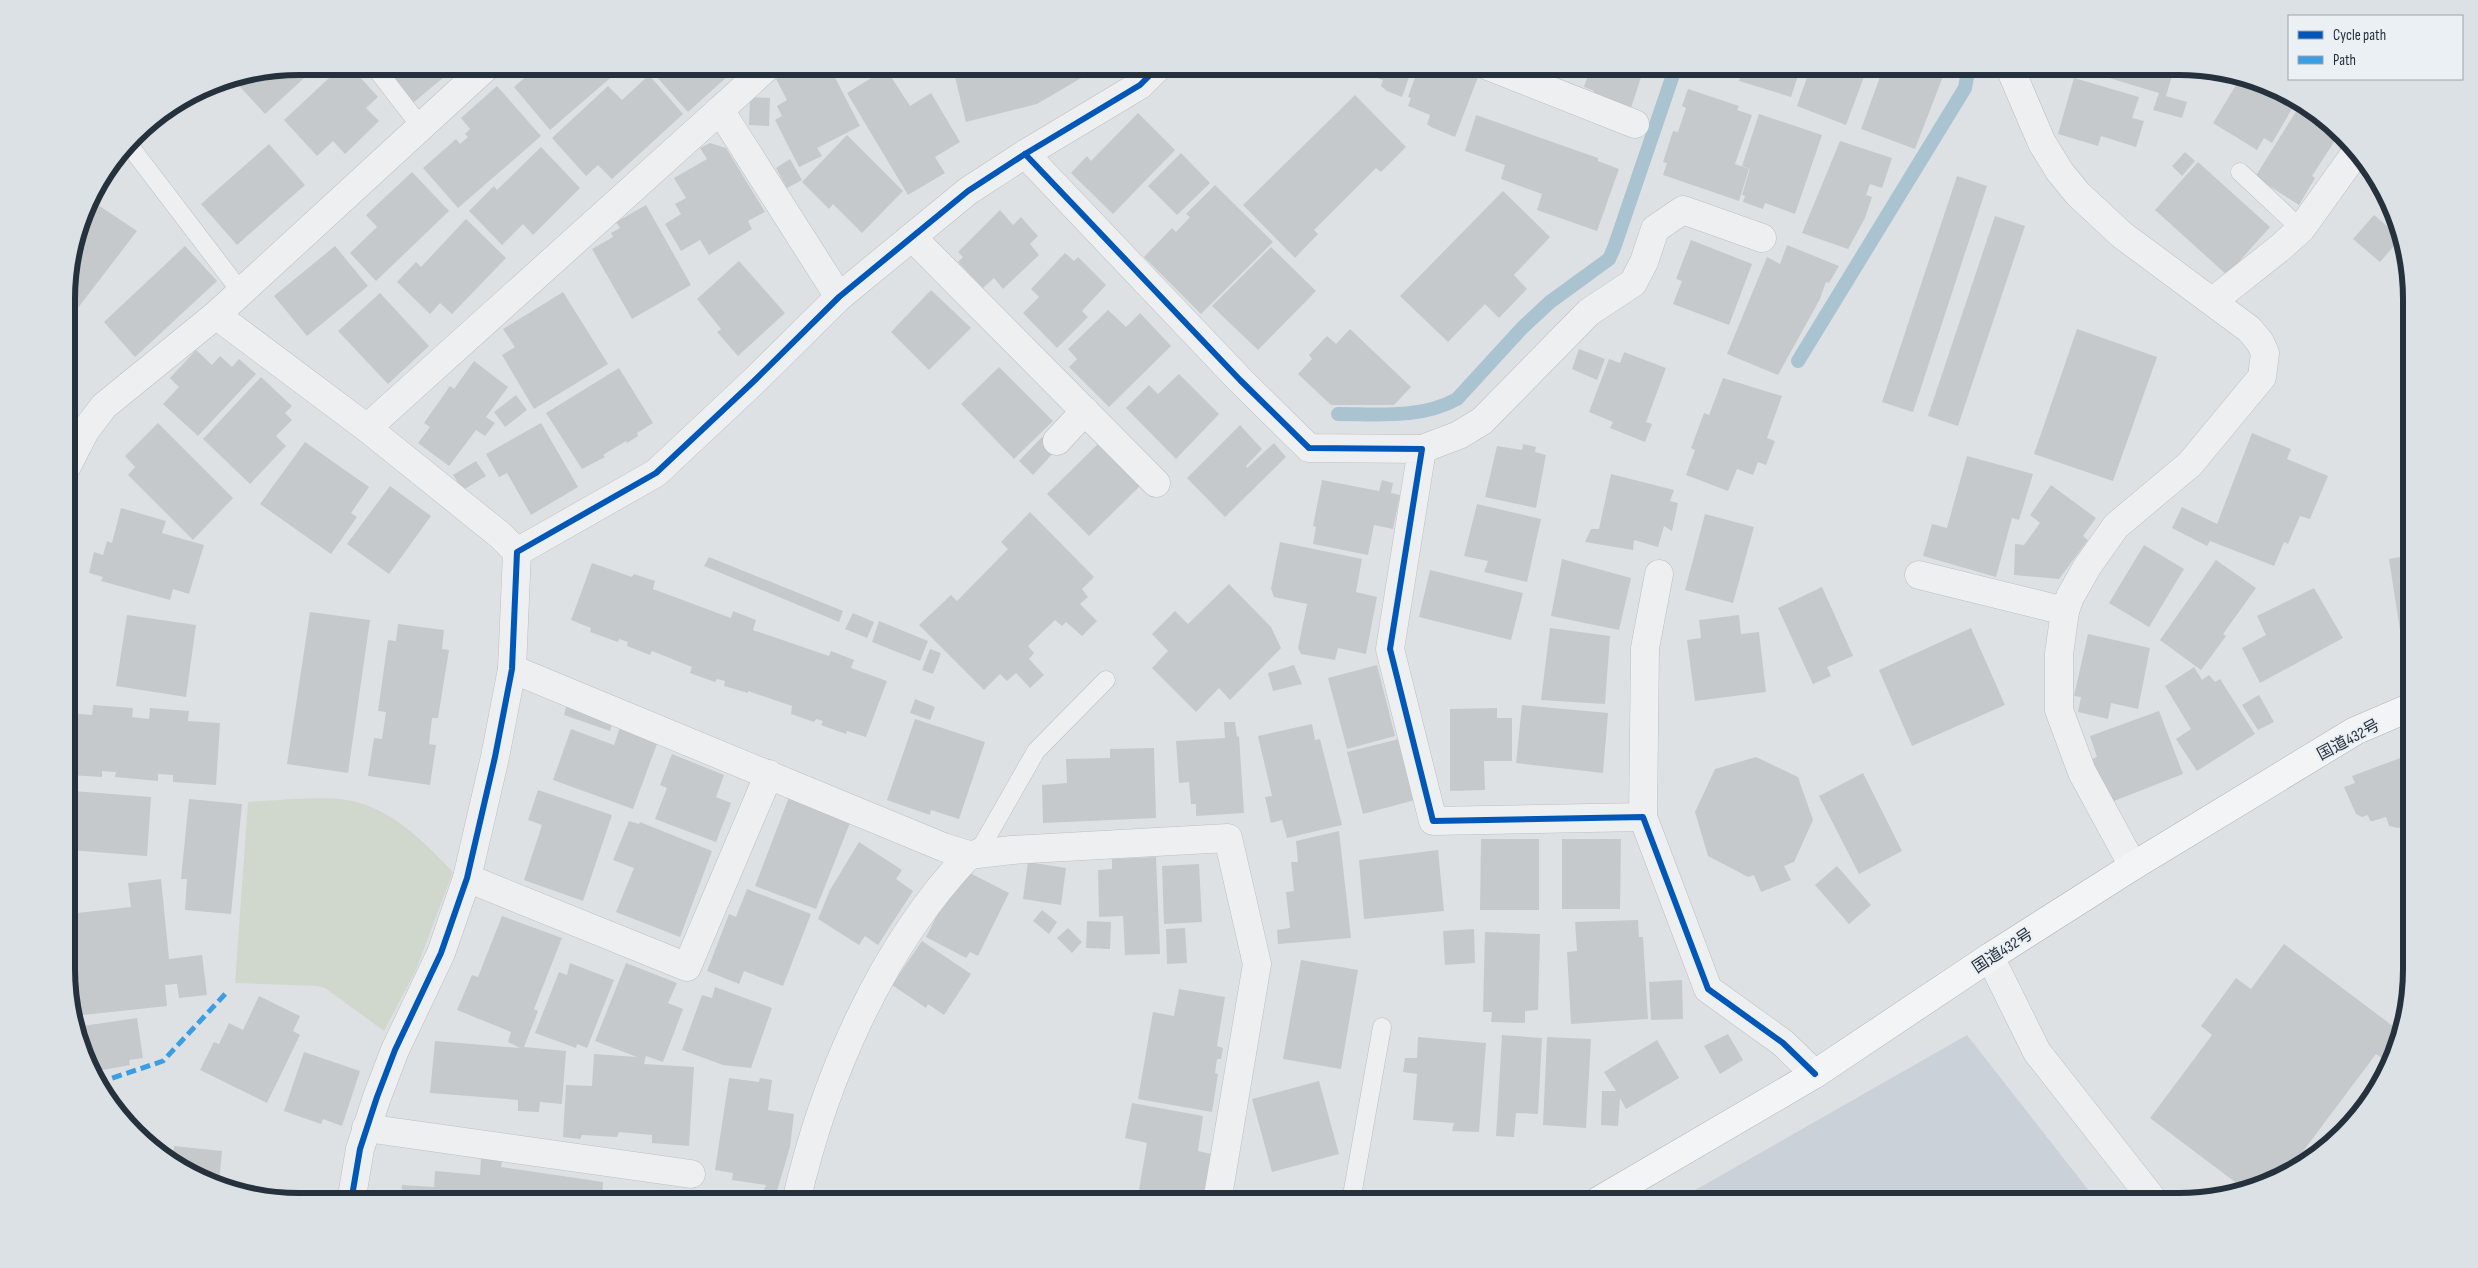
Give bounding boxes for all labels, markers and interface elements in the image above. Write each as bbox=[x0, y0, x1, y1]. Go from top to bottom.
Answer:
legend bbox=[2288, 15, 2463, 80]
text: Cycle path bbox=[2333, 26, 2386, 45]
text: Path bbox=[2333, 51, 2356, 70]
street label: 国道432号 bbox=[2314, 716, 2383, 765]
street label: 国道432号 bbox=[1969, 925, 2037, 978]

